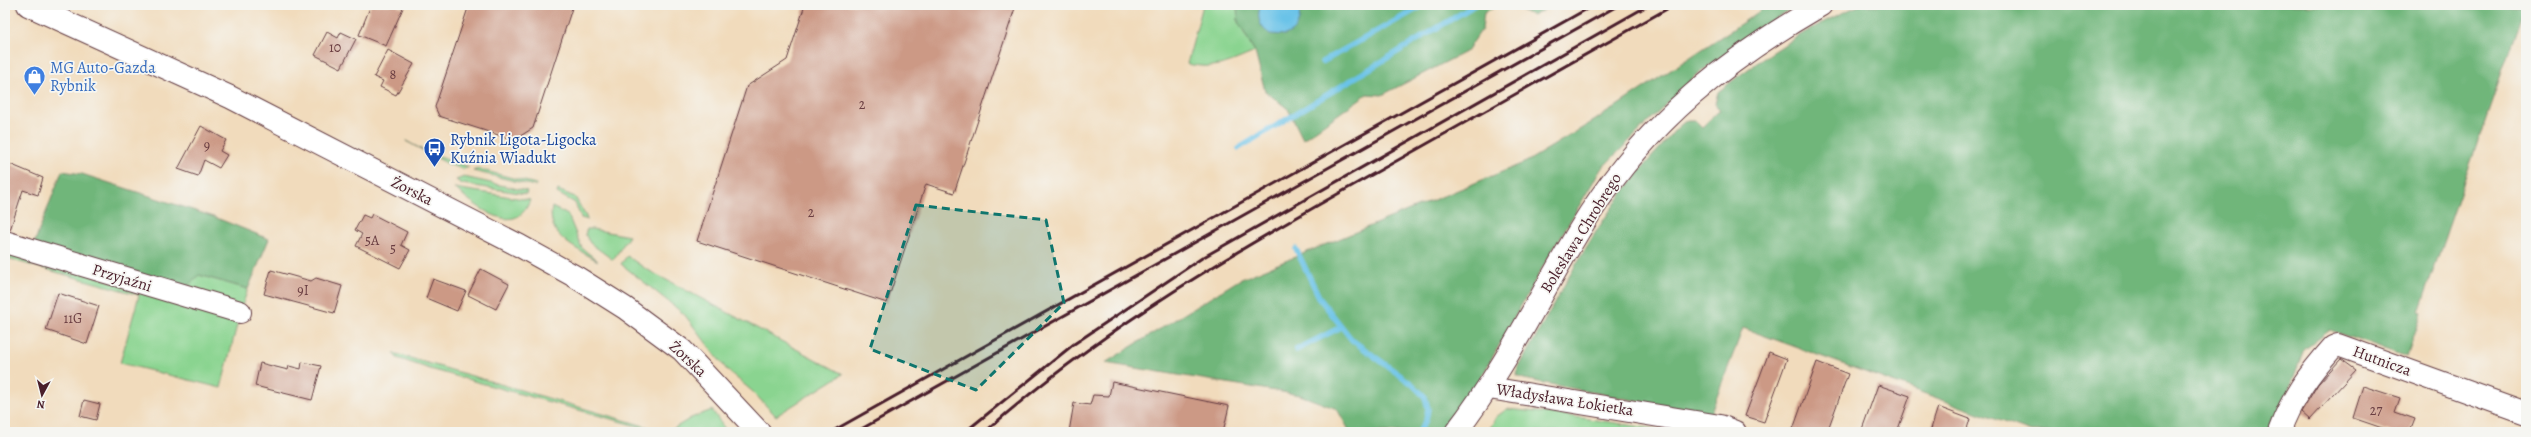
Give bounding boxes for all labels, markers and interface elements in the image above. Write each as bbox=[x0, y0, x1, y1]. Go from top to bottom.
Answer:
house number: 10 bbox=[329, 38, 341, 57]
place label: MG Auto-Gazda Rybnik bbox=[50, 57, 156, 97]
shop icon: MG Auto-Gazda Rybnik bbox=[22, 64, 48, 97]
house number: 8 bbox=[390, 65, 397, 84]
house number: 2 bbox=[859, 95, 866, 114]
place label: Rybnik Ligota-Ligocka Kuźnia Wiadukt bbox=[450, 129, 597, 169]
house number: 9 bbox=[204, 136, 210, 155]
bus stop icon: Rybnik Ligota-Ligocka Kuźnia Wiadukt bbox=[421, 136, 447, 169]
street label: Bolesława Chrobrego bbox=[1535, 169, 1627, 297]
street label: Żorska bbox=[387, 171, 437, 211]
house number: 2 bbox=[808, 203, 815, 222]
house number: 5A bbox=[365, 231, 380, 250]
house number: 5 bbox=[390, 239, 396, 258]
street label: Przyjaźni bbox=[89, 259, 155, 297]
house number: 9I bbox=[297, 281, 309, 300]
house number: 11G bbox=[64, 309, 82, 328]
street label: Żorska bbox=[664, 336, 712, 383]
street label: Hutnicza bbox=[2350, 340, 2415, 382]
north arrow bbox=[22, 375, 62, 415]
street label: Władysława Łokietka bbox=[1494, 378, 1636, 422]
text: N bbox=[36, 396, 46, 412]
house number: 27 bbox=[2370, 401, 2382, 420]

